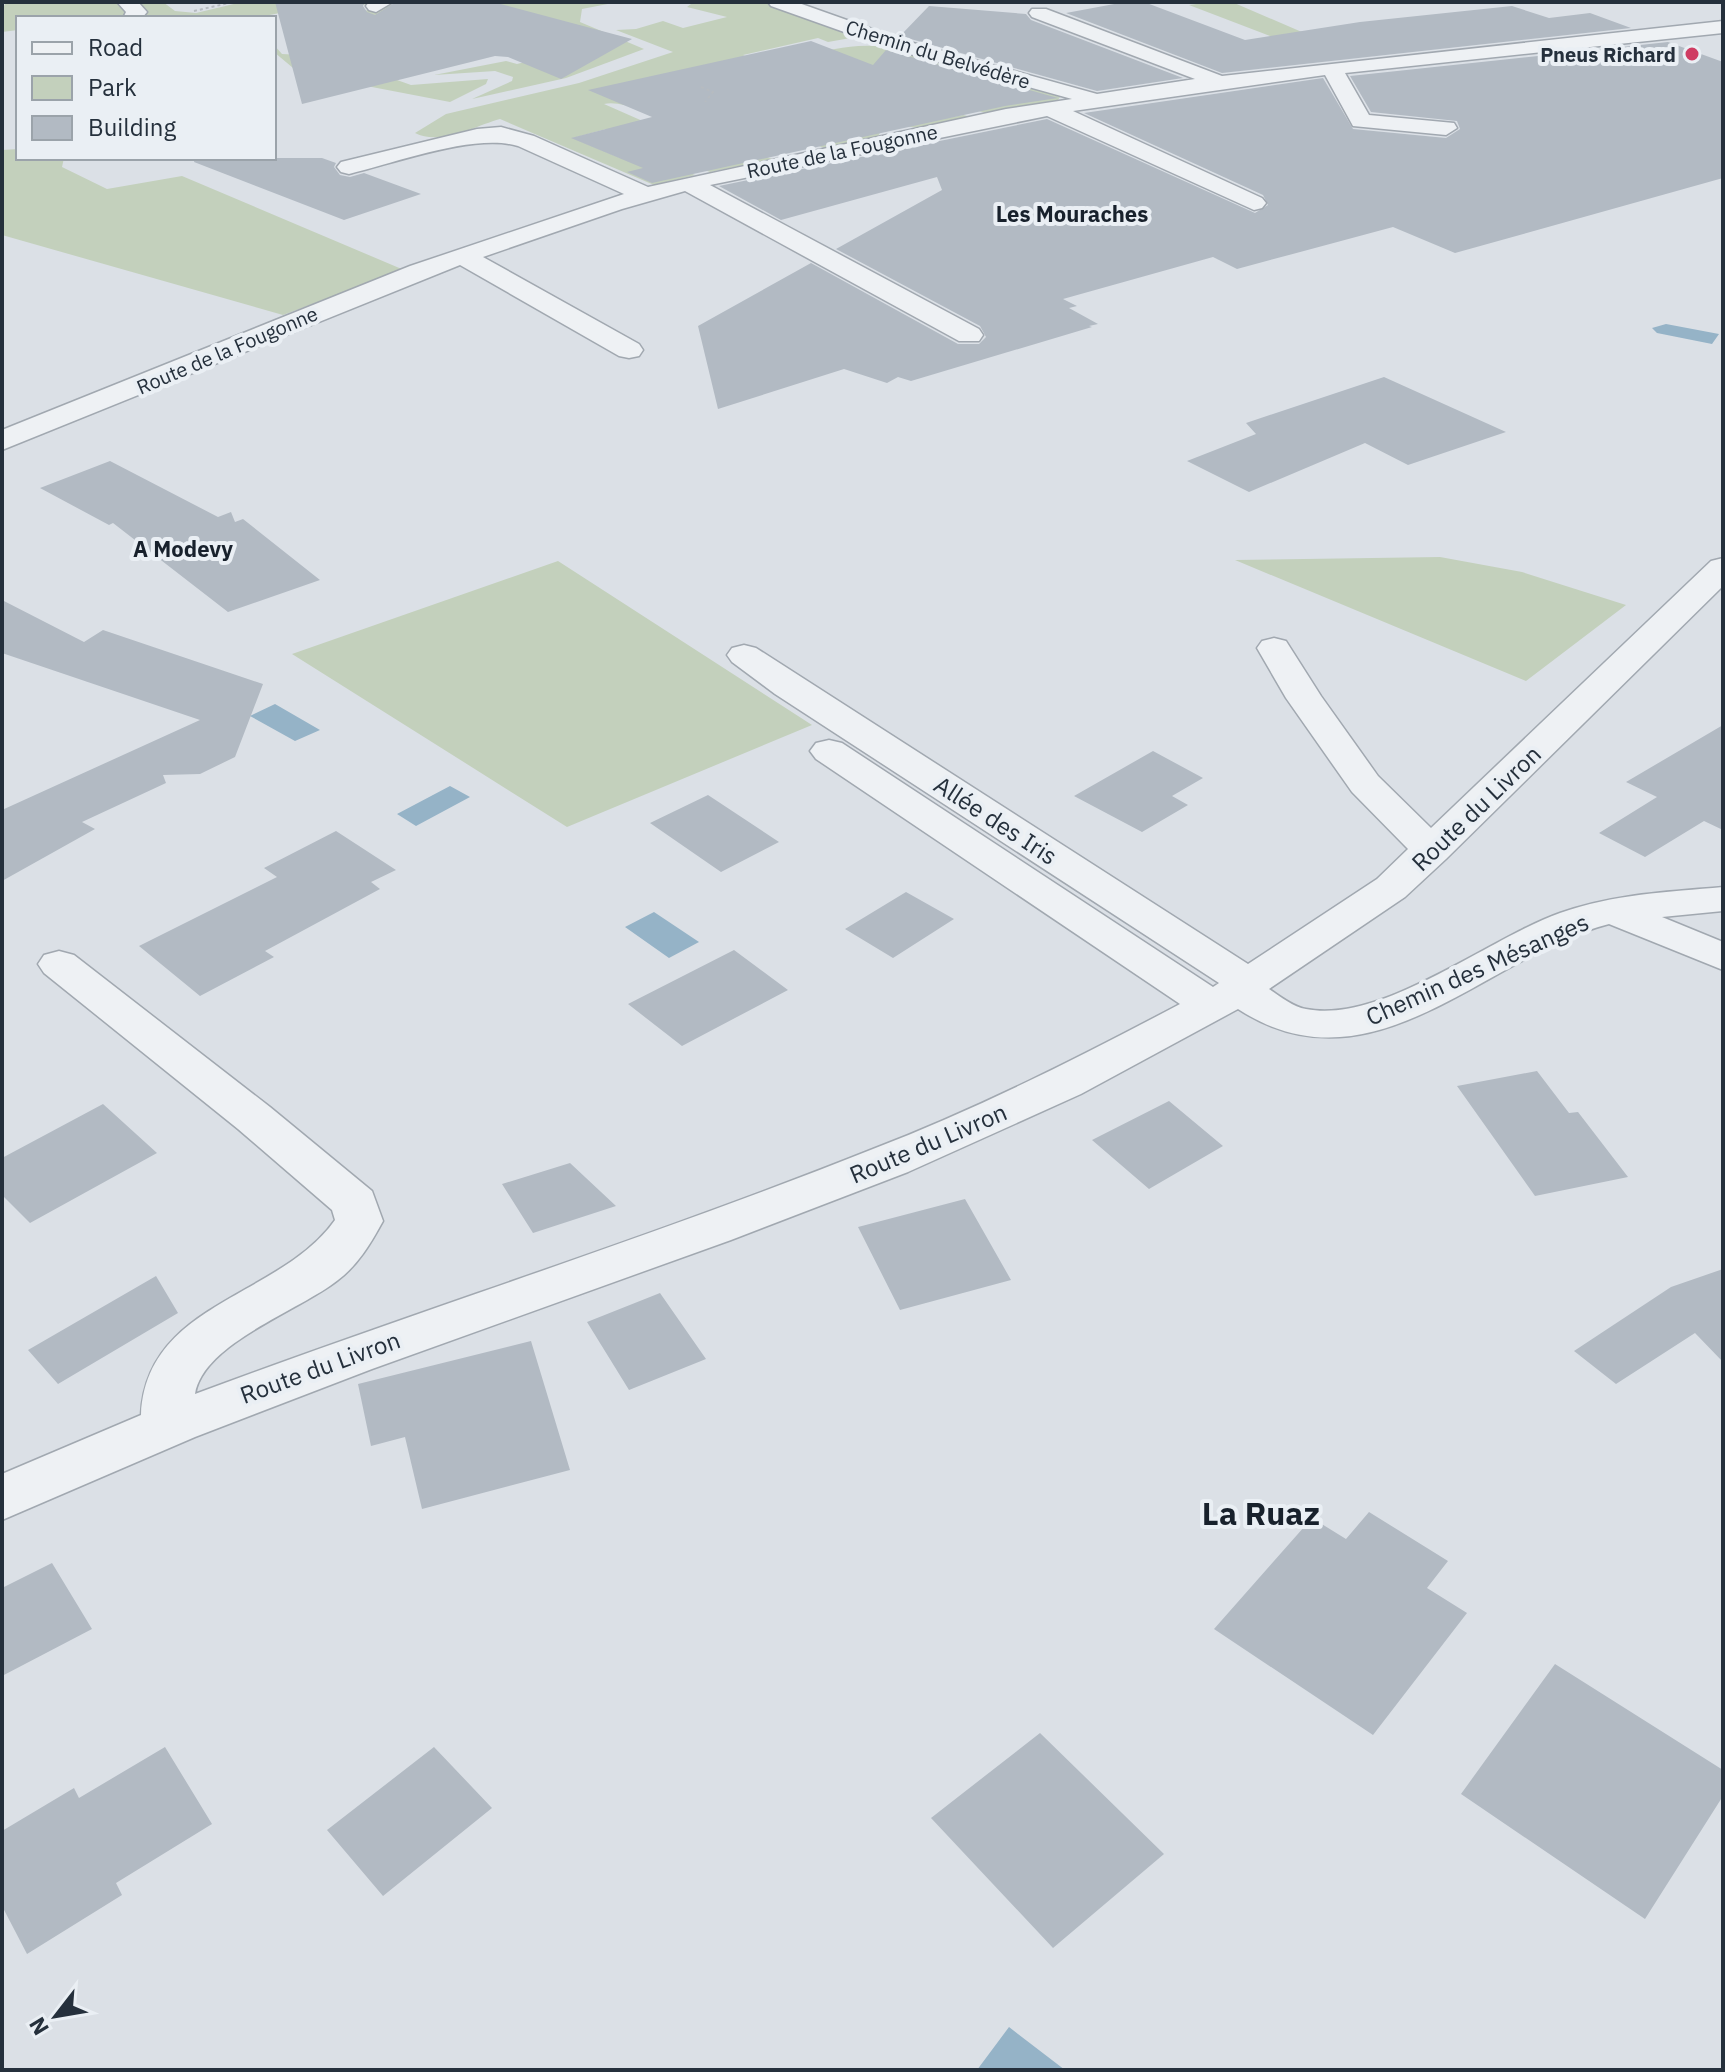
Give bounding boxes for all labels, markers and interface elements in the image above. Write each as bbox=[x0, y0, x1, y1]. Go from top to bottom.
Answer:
street label: Chemin du Belvédère bbox=[842, 13, 1034, 95]
legend bbox=[16, 16, 276, 160]
text: Road bbox=[88, 31, 143, 63]
place label: Pneus Richard bbox=[1540, 41, 1676, 68]
marker: Pneus Richard bbox=[1683, 45, 1701, 63]
text: Park bbox=[88, 71, 137, 103]
text: Building bbox=[88, 111, 176, 143]
street label: Route de la Fougonne bbox=[744, 118, 940, 184]
district label: Les Mouraches bbox=[996, 199, 1148, 228]
street label: Route de la Fougonne bbox=[132, 300, 322, 400]
district label: A Modevy bbox=[133, 534, 233, 563]
street label: Route du Livron bbox=[1404, 738, 1548, 878]
street label: Allée des Iris bbox=[928, 768, 1064, 872]
street label: Chemin des Mésanges bbox=[1361, 905, 1593, 1033]
street label: Route du Livron bbox=[844, 1095, 1012, 1191]
street label: Route du Livron bbox=[236, 1323, 404, 1411]
district label: La Ruaz bbox=[1202, 1492, 1320, 1534]
north arrow bbox=[16, 1976, 96, 2056]
text: N bbox=[22, 2012, 55, 2041]

